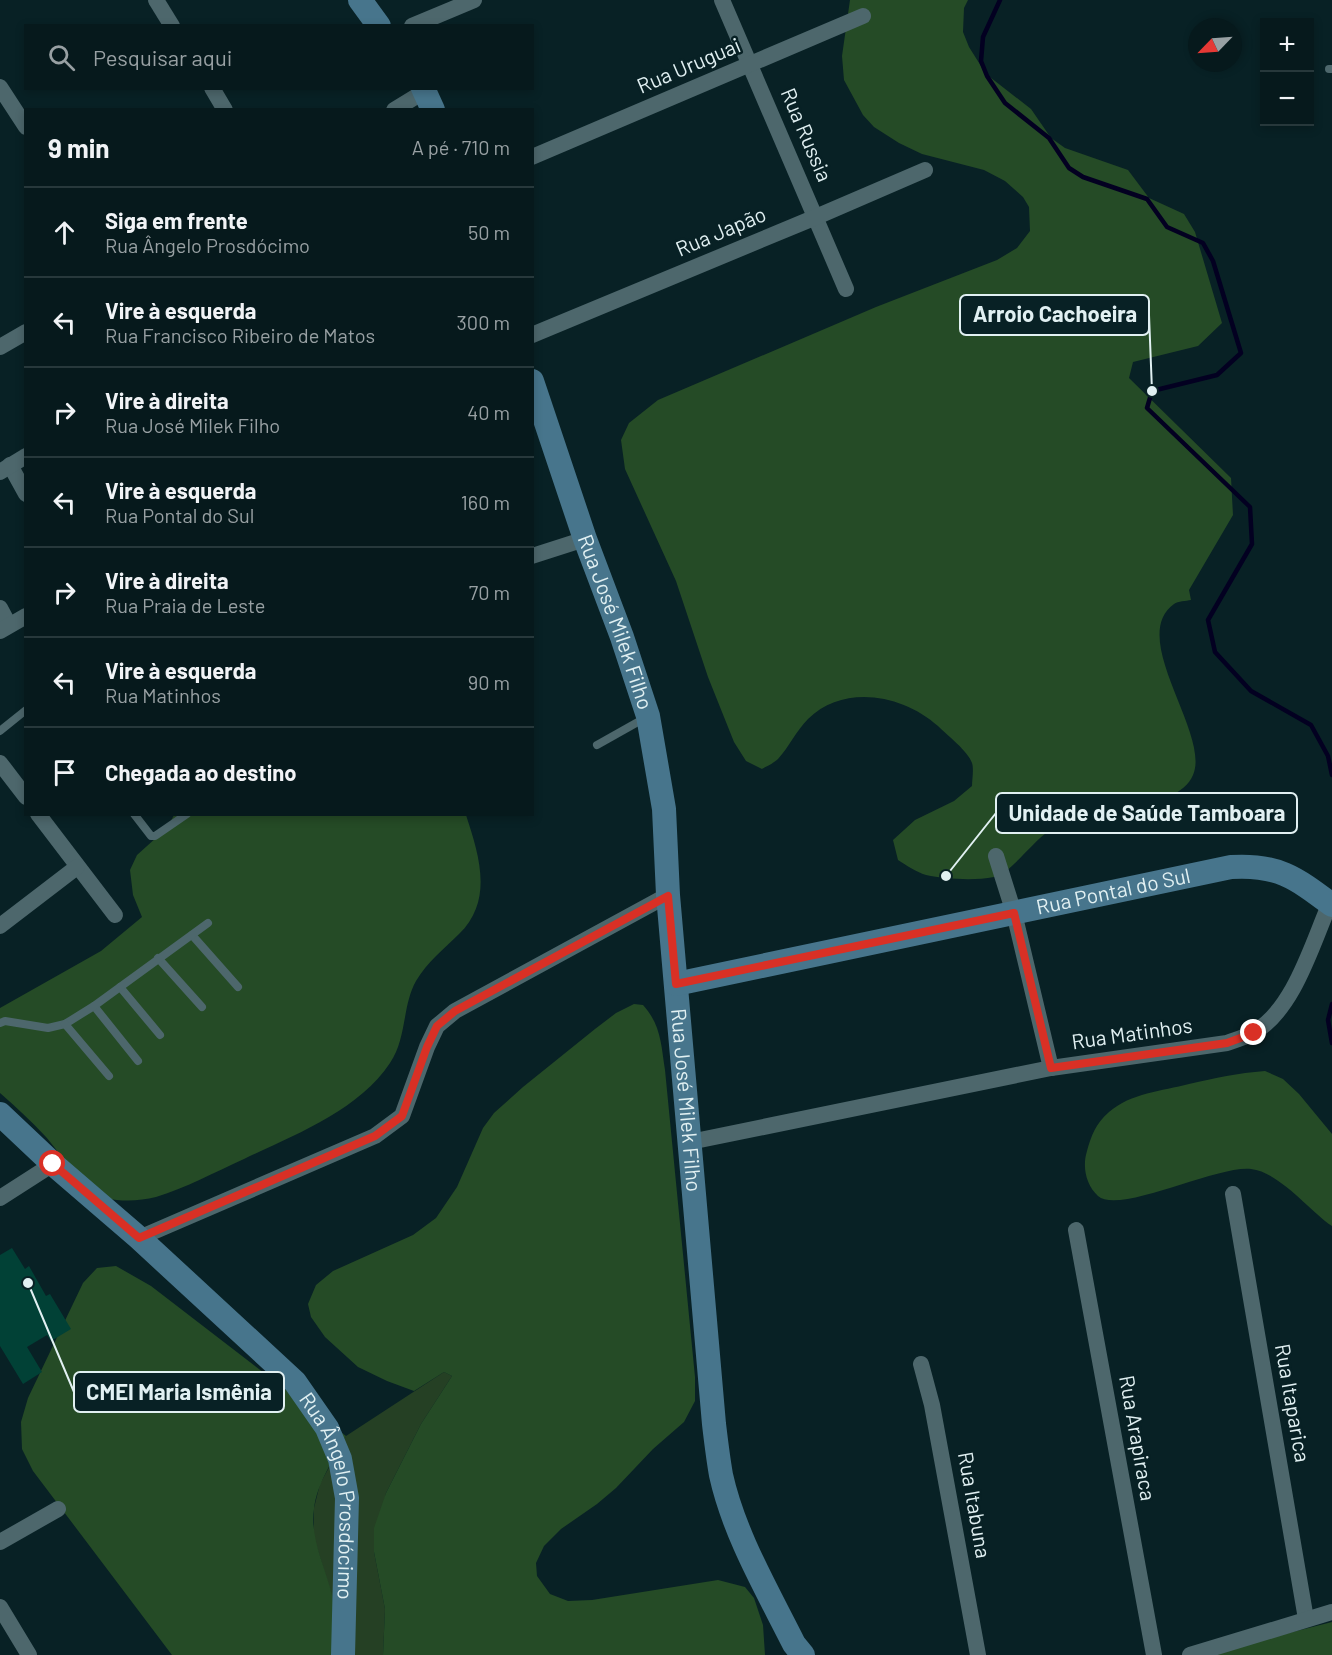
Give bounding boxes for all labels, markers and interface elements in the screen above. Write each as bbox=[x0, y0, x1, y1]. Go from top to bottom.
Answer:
north arrow bbox=[1188, 18, 1242, 72]
map controls bbox=[1260, 18, 1314, 126]
button: + bbox=[1260, 18, 1314, 72]
search box bbox=[24, 24, 534, 90]
street label: Rua Uruguai bbox=[633, 32, 744, 98]
icon: search bbox=[45, 41, 78, 74]
text: Pesquisar aqui bbox=[93, 44, 232, 70]
button: − bbox=[1260, 72, 1314, 126]
street label: Rua Russia bbox=[777, 84, 838, 185]
text: 9 min bbox=[48, 132, 110, 163]
text: A pé · 710 m bbox=[412, 135, 510, 159]
street label: Rua Japão bbox=[672, 200, 769, 261]
text: Siga em frente bbox=[105, 207, 248, 233]
icon: ahead bbox=[48, 216, 81, 249]
text: 50 m bbox=[468, 220, 510, 244]
text: Rua Ângelo Prosdócimo bbox=[105, 233, 310, 257]
callout: Arroio Cachoeira bbox=[960, 295, 1149, 335]
text: Vire à esquerda bbox=[105, 297, 256, 323]
text: Arroio Cachoeira bbox=[973, 300, 1137, 326]
icon: left bbox=[48, 306, 81, 339]
text: 300 m bbox=[457, 310, 510, 334]
text: Rua Francisco Ribeiro de Matos bbox=[105, 323, 375, 347]
text: Vire à direita bbox=[105, 387, 229, 413]
icon: right bbox=[48, 396, 81, 429]
text: 40 m bbox=[467, 400, 510, 424]
text: Rua José Milek Filho bbox=[105, 413, 280, 437]
text: Vire à esquerda bbox=[105, 477, 256, 503]
icon: left bbox=[48, 486, 81, 519]
text: 160 m bbox=[461, 490, 510, 514]
text: Rua Pontal do Sul bbox=[105, 503, 254, 527]
street label: Rua José Milek Filho bbox=[573, 531, 659, 712]
text: Vire à direita bbox=[105, 567, 229, 593]
icon: right bbox=[48, 576, 81, 609]
text: 70 m bbox=[469, 580, 510, 604]
text: Rua Praia de Leste bbox=[105, 593, 265, 617]
text: Vire à esquerda bbox=[105, 657, 256, 683]
icon: left bbox=[48, 666, 81, 699]
text: 90 m bbox=[468, 670, 510, 694]
text: Rua Matinhos bbox=[105, 683, 221, 707]
icon: arrive bbox=[48, 756, 81, 789]
text: Chegada ao destino bbox=[105, 759, 296, 785]
callout: Unidade de Saúde Tamboara bbox=[996, 793, 1297, 833]
text: Unidade de Saúde Tamboara bbox=[1009, 799, 1285, 825]
street label: Rua Pontal do Sul bbox=[1034, 862, 1192, 919]
street label: Rua José Milek Filho bbox=[667, 1007, 708, 1193]
street label: Rua Matinhos bbox=[1070, 1012, 1194, 1053]
route end bbox=[1240, 1019, 1266, 1045]
route start bbox=[39, 1150, 65, 1176]
street label: Rua Itaparica bbox=[1271, 1342, 1316, 1464]
callout: CMEI Maria Ismênia bbox=[74, 1372, 284, 1412]
street label: Rua Arapiraca bbox=[1115, 1373, 1162, 1502]
text: CMEI Maria Ismênia bbox=[86, 1378, 272, 1404]
street label: Rua Ângelo Prosdócimo bbox=[295, 1387, 362, 1600]
street label: Rua Itabuna bbox=[954, 1450, 997, 1560]

